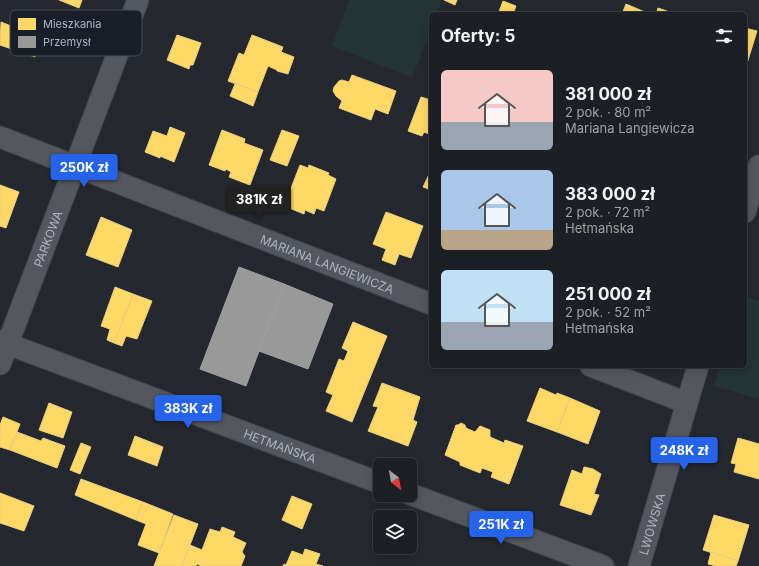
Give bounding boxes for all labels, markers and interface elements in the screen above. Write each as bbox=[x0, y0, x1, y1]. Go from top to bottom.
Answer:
legend bbox=[10, 10, 142, 56]
text: Mieszkania bbox=[43, 17, 101, 31]
icon: filters bbox=[713, 25, 735, 47]
text: Oferty: 5 bbox=[441, 26, 515, 46]
text: Przemysł bbox=[43, 35, 91, 49]
text: 381 000 zł bbox=[565, 84, 651, 104]
icon: home bbox=[473, 86, 521, 134]
text: 2 pok. · 80 m² bbox=[565, 104, 651, 120]
text: Mariana Langiewicza bbox=[565, 120, 695, 136]
pin: 250K zł bbox=[47, 154, 121, 188]
text: 250K zł bbox=[60, 159, 108, 175]
text: 383 000 zł bbox=[565, 184, 655, 204]
pin: 381K zł bbox=[222, 186, 296, 220]
icon: home bbox=[473, 186, 521, 234]
text: 381K zł bbox=[236, 191, 282, 207]
text: 2 pok. · 72 m² bbox=[565, 204, 650, 220]
street label: PARKOWA bbox=[30, 208, 65, 269]
text: Hetmańska bbox=[565, 220, 634, 236]
street label: MARIANA LANGIEWICZA bbox=[258, 231, 396, 297]
text: 251 000 zł bbox=[565, 284, 651, 304]
icon: home bbox=[473, 286, 521, 334]
text: 2 pok. · 52 m² bbox=[565, 304, 651, 320]
text: Hetmańska bbox=[565, 320, 634, 336]
pin: 383K zł bbox=[151, 395, 225, 429]
text: 383K zł bbox=[164, 400, 212, 416]
street label: HETMAŃSKA bbox=[242, 425, 318, 466]
pin: 248K zł bbox=[647, 437, 721, 471]
text: 248K zł bbox=[660, 442, 708, 458]
north arrow bbox=[373, 458, 417, 502]
map controls bbox=[373, 458, 417, 554]
street label: LWOWSKA bbox=[635, 491, 668, 556]
button: layers bbox=[373, 510, 417, 554]
pin: 251K zł bbox=[464, 511, 538, 545]
text: 251K zł bbox=[478, 516, 524, 532]

